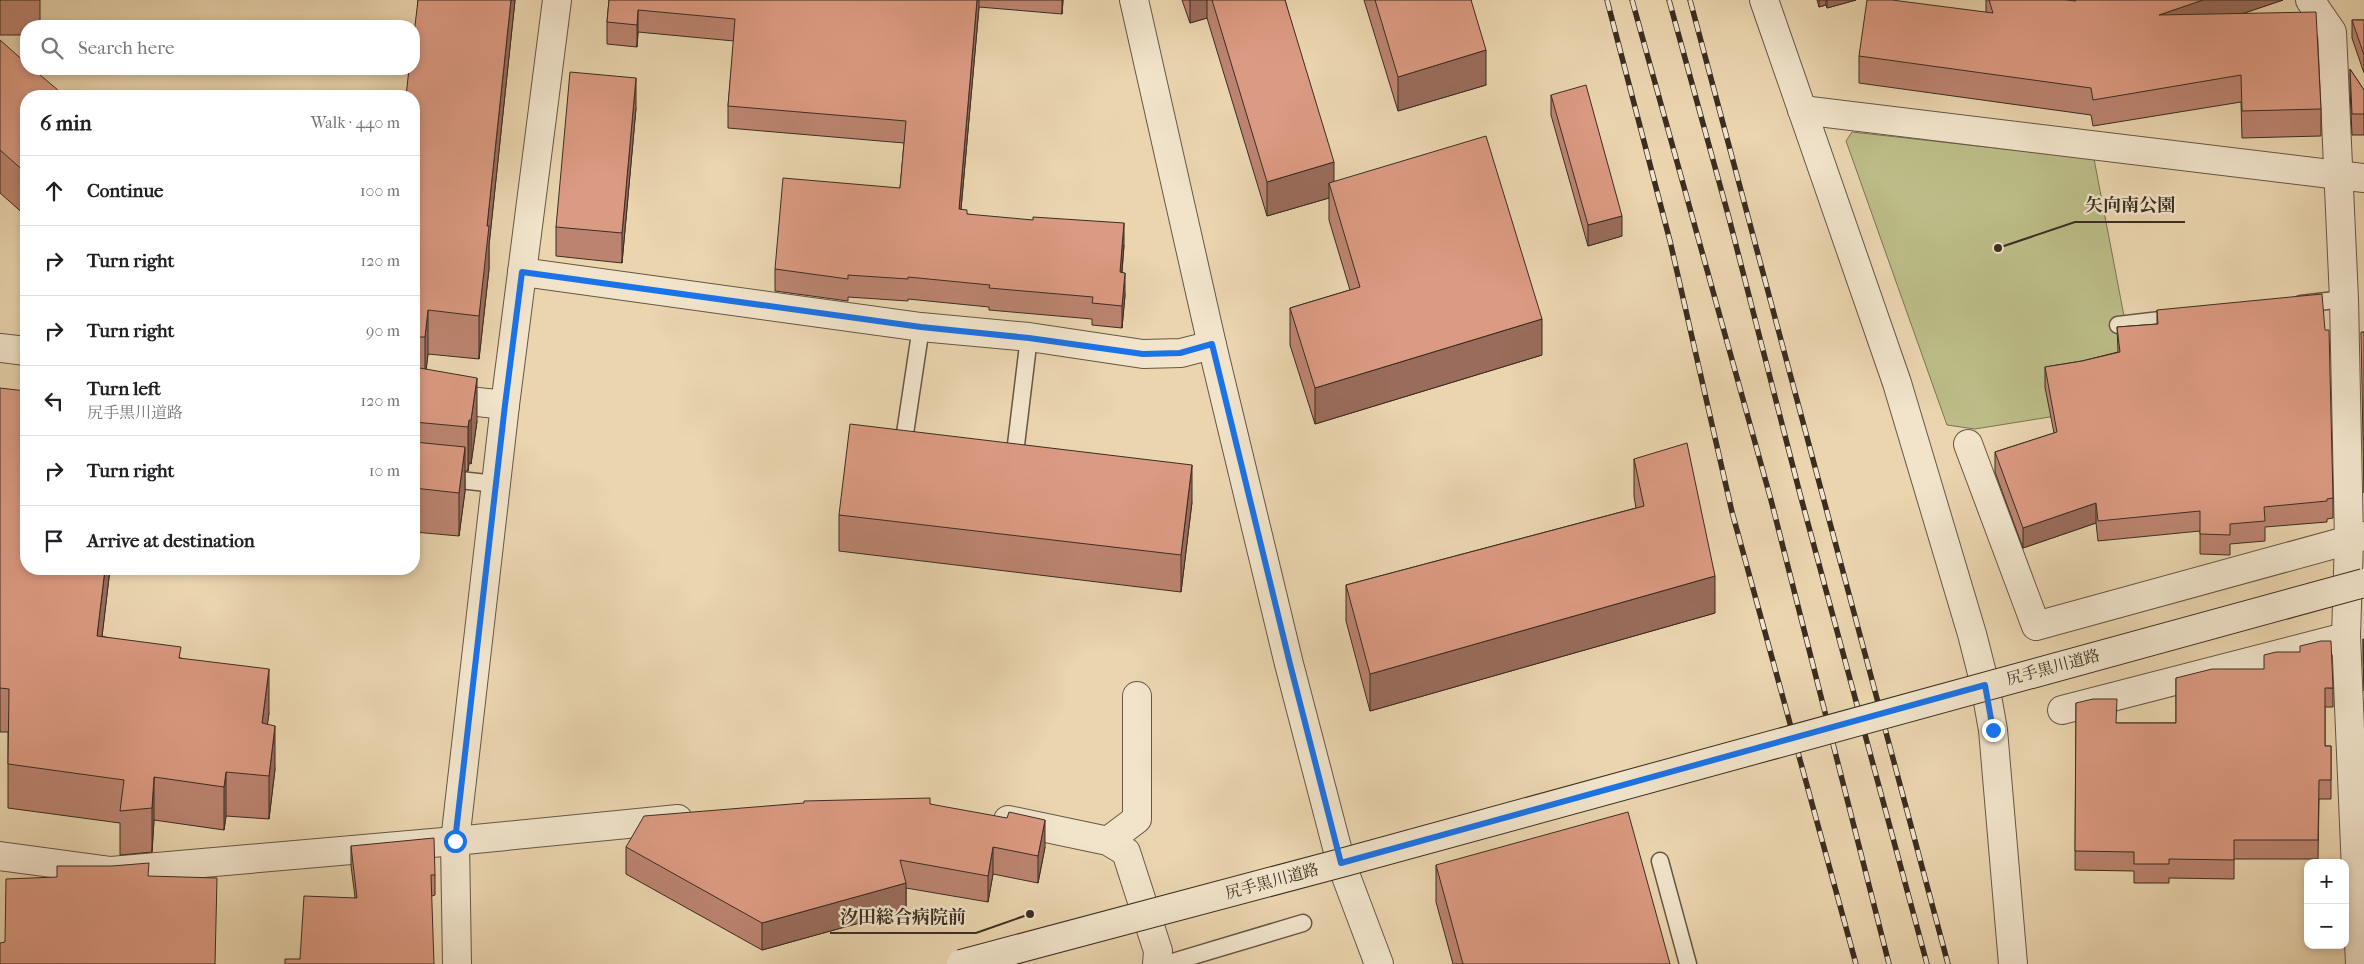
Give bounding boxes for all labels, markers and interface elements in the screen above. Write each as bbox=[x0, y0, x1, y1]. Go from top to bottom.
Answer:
search box bbox=[20, 20, 420, 75]
icon: search bbox=[38, 34, 66, 62]
text: Search here bbox=[78, 37, 174, 59]
text: 6 min bbox=[40, 111, 92, 135]
text: Walk · 440 m bbox=[311, 113, 400, 132]
icon: ahead bbox=[40, 177, 68, 205]
text: Continue bbox=[87, 180, 163, 202]
text: 100 m bbox=[360, 181, 400, 200]
callout: 矢向南公園 bbox=[2075, 189, 2185, 222]
text: 矢向南公園 bbox=[2085, 195, 2175, 216]
icon: right bbox=[40, 247, 68, 275]
text: Turn right bbox=[87, 250, 174, 272]
text: 120 m bbox=[361, 251, 400, 270]
icon: right bbox=[40, 317, 68, 345]
text: Turn right bbox=[87, 320, 174, 342]
text: 90 m bbox=[366, 321, 400, 340]
text: Turn left bbox=[87, 378, 161, 400]
icon: left bbox=[40, 387, 68, 415]
text: 120 m bbox=[361, 391, 400, 410]
text: 尻手黒川道路 bbox=[87, 403, 183, 422]
icon: right bbox=[40, 457, 68, 485]
text: Turn right bbox=[87, 460, 174, 482]
text: 10 m bbox=[369, 461, 400, 480]
icon: arrive bbox=[40, 527, 68, 555]
text: Arrive at destination bbox=[87, 530, 255, 552]
street label: 尻手黒川道路 bbox=[2004, 645, 2102, 689]
route end bbox=[1982, 719, 2005, 742]
route start bbox=[444, 830, 467, 853]
street label: 尻手黒川道路 bbox=[1223, 859, 1321, 903]
map controls bbox=[2304, 859, 2349, 949]
button: + bbox=[2304, 859, 2349, 904]
callout: 汐田総合病院前 bbox=[830, 900, 976, 933]
button: − bbox=[2304, 904, 2349, 949]
text: 汐田総合病院前 bbox=[840, 907, 966, 928]

